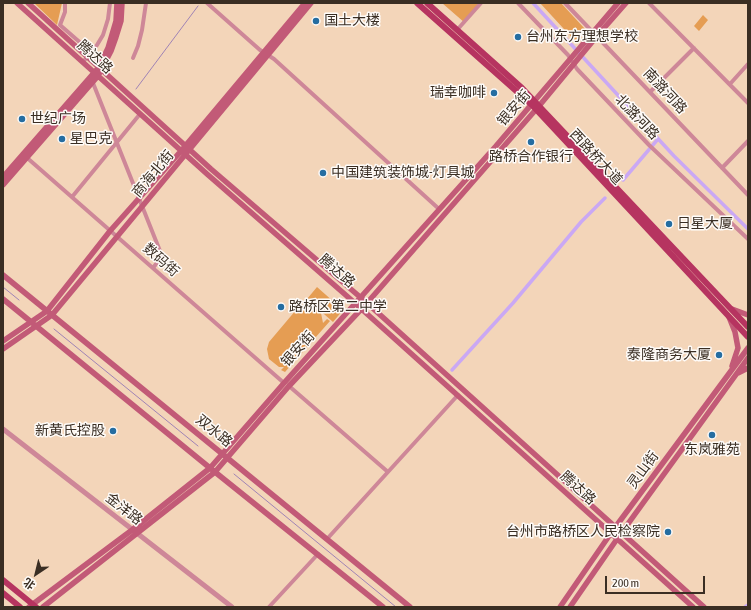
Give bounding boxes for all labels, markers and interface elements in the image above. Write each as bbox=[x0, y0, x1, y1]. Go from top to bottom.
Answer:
place label: 国土大楼 bbox=[324, 13, 380, 29]
marker: 国土大楼 bbox=[311, 16, 321, 26]
place label: 台州东方理想学校 bbox=[526, 29, 638, 45]
marker: 台州东方理想学校 bbox=[513, 32, 523, 42]
street label: 腾达路 bbox=[74, 37, 116, 77]
street label: 南潞河路 bbox=[640, 65, 690, 117]
place label: 瑞幸咖啡 bbox=[430, 85, 486, 101]
street label: 银安街 bbox=[494, 87, 534, 129]
marker: 瑞幸咖啡 bbox=[489, 88, 499, 98]
street label: 北潞河路 bbox=[612, 91, 662, 143]
place label: 世纪广场 bbox=[30, 111, 86, 127]
marker: 世纪广场 bbox=[17, 114, 27, 124]
street label: 西路桥大道 bbox=[566, 126, 626, 188]
place label: 星巴克 bbox=[70, 131, 112, 147]
marker: 星巴克 bbox=[57, 134, 67, 144]
marker: 路桥合作银行 bbox=[526, 137, 536, 147]
street label: 商海北街 bbox=[129, 147, 177, 201]
place label: 路桥合作银行 bbox=[489, 149, 573, 165]
place label: 中国建筑装饰城-灯具城 bbox=[331, 165, 474, 181]
marker: 中国建筑装饰城-灯具城 bbox=[318, 168, 328, 178]
place label: 日星大厦 bbox=[677, 216, 733, 232]
marker: 日星大厦 bbox=[664, 219, 674, 229]
street label: 数码街 bbox=[140, 240, 182, 280]
street label: 腾达路 bbox=[316, 251, 358, 291]
place label: 路桥区第二中学 bbox=[289, 299, 387, 315]
marker: 路桥区第二中学 bbox=[276, 302, 286, 312]
street label: 银安街 bbox=[278, 328, 318, 370]
place label: 泰隆商务大厦 bbox=[627, 347, 711, 363]
marker: 泰隆商务大厦 bbox=[714, 350, 724, 360]
street label: 双水路 bbox=[192, 411, 236, 451]
place label: 新黄氏控股 bbox=[35, 423, 105, 439]
marker: 新黄氏控股 bbox=[108, 426, 118, 436]
marker: 东岚雅苑 bbox=[707, 430, 717, 440]
place label: 东岚雅苑 bbox=[684, 442, 740, 458]
street label: 灵山街 bbox=[624, 448, 662, 492]
street label: 腾达路 bbox=[557, 468, 599, 508]
street label: 金洋路 bbox=[102, 489, 146, 529]
place label: 台州市路桥区人民检察院 bbox=[506, 524, 660, 540]
marker: 台州市路桥区人民检察院 bbox=[663, 527, 673, 537]
north arrow bbox=[16, 554, 56, 594]
scale bar bbox=[607, 568, 707, 594]
text: 北 bbox=[21, 576, 37, 592]
text: 200 m bbox=[612, 576, 639, 590]

